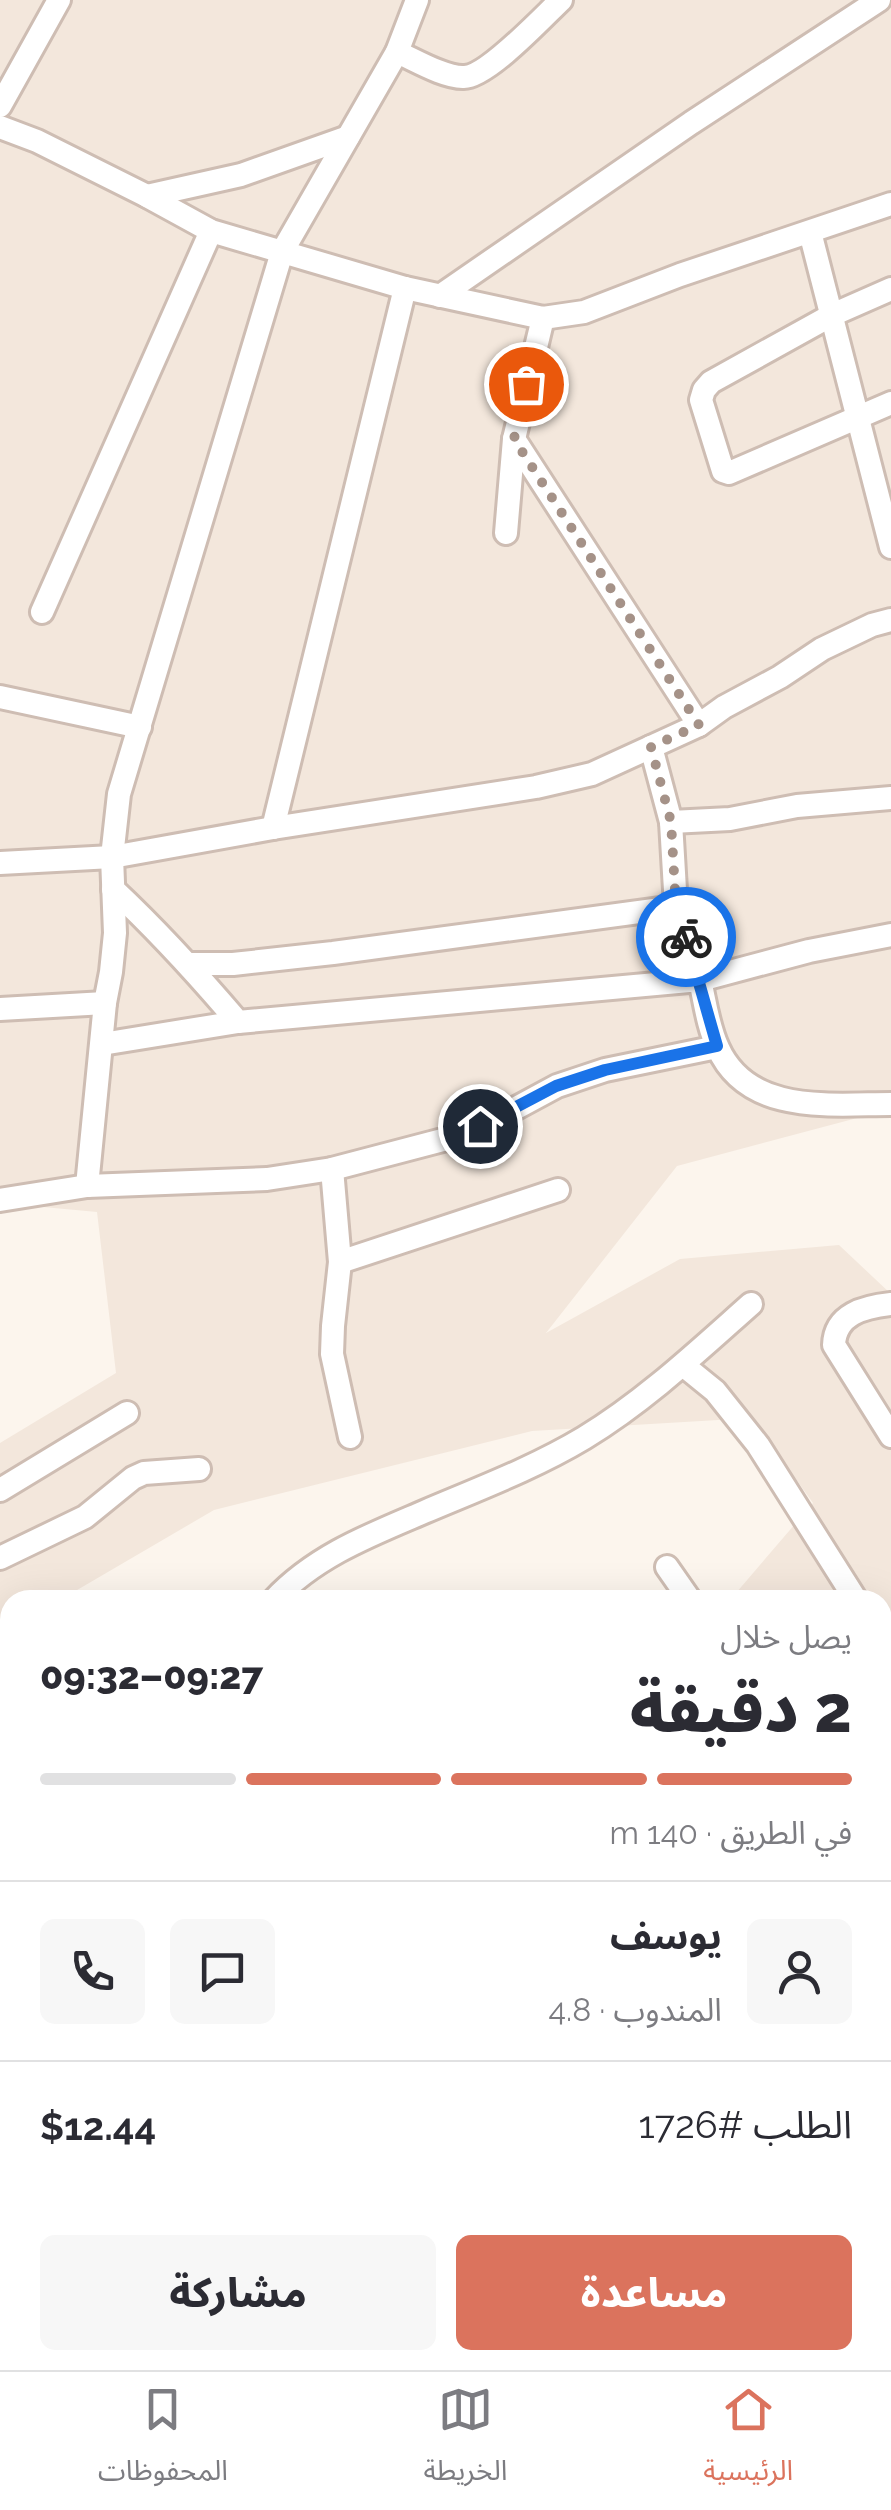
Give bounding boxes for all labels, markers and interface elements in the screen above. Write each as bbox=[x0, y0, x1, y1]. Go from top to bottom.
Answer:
pin bbox=[484, 342, 569, 427]
icon: bag bbox=[499, 357, 554, 412]
courier bbox=[636, 887, 736, 987]
icon: bike bbox=[659, 910, 714, 965]
pin bbox=[438, 1084, 523, 1169]
icon: home bbox=[453, 1099, 508, 1154]
text: يصل خلال bbox=[720, 1618, 852, 1655]
text: 09:27–09:32 bbox=[40, 1653, 263, 1698]
text: 2 دقيقة bbox=[629, 1671, 852, 1747]
text: في الطريق · 140 m bbox=[609, 1814, 852, 1851]
text: يوسف bbox=[610, 1913, 722, 1958]
button: phone bbox=[40, 1919, 145, 2024]
button: chat bbox=[170, 1919, 275, 2024]
button: person bbox=[747, 1919, 852, 2024]
text: المندوب · 4.8 bbox=[549, 1991, 722, 2028]
text: الطلب #1726 bbox=[639, 2102, 852, 2147]
text: $12.44 bbox=[40, 2104, 156, 2149]
button: مشاركة bbox=[40, 2235, 436, 2350]
button: مساعدة bbox=[456, 2235, 852, 2350]
tab: المحفوظات bbox=[98, 2382, 228, 2501]
tab: الخريطة bbox=[424, 2382, 507, 2501]
tab: الرئيسية bbox=[703, 2382, 793, 2501]

